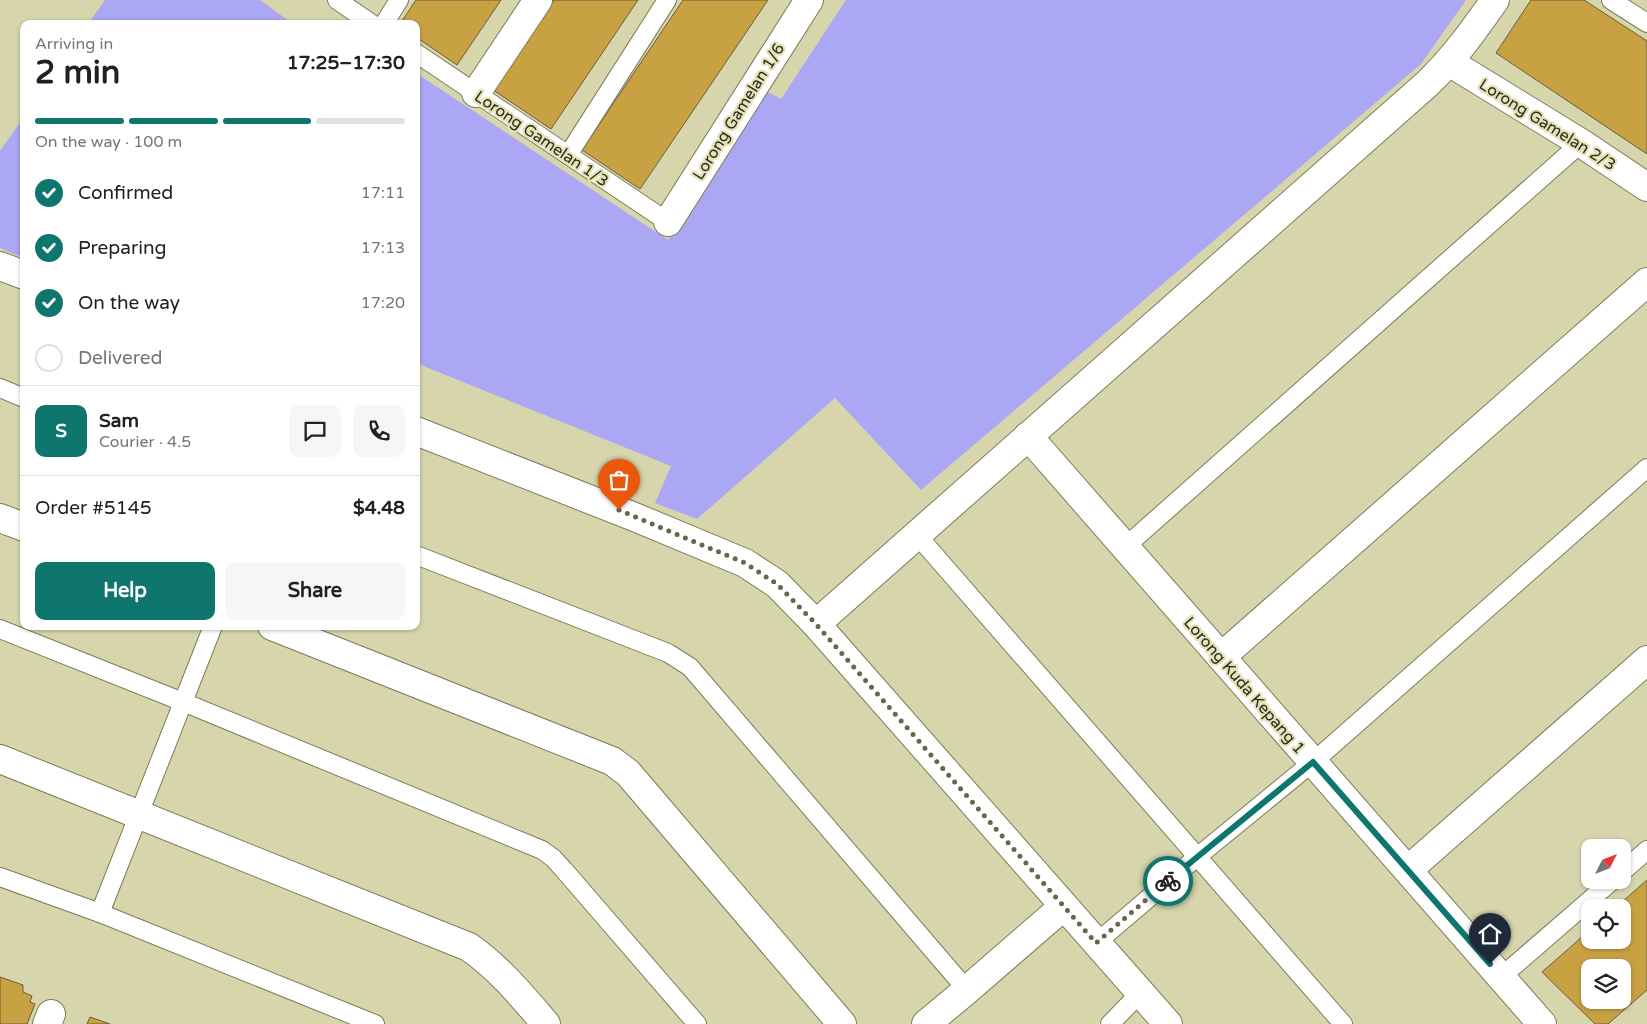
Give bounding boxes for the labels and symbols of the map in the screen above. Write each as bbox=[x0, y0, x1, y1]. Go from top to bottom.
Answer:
street label: Lorong Gamelan 1/6 bbox=[689, 39, 789, 184]
street label: Lorong Gamelan 2/3 bbox=[1475, 75, 1620, 175]
street label: Lorong Gamelan 1/3 bbox=[471, 87, 612, 191]
pin bbox=[598, 459, 640, 510]
street label: Lorong Kuda Kepang 1 bbox=[1179, 613, 1309, 758]
north arrow bbox=[1581, 839, 1631, 889]
courier bbox=[1143, 856, 1193, 906]
pin bbox=[1469, 913, 1511, 964]

